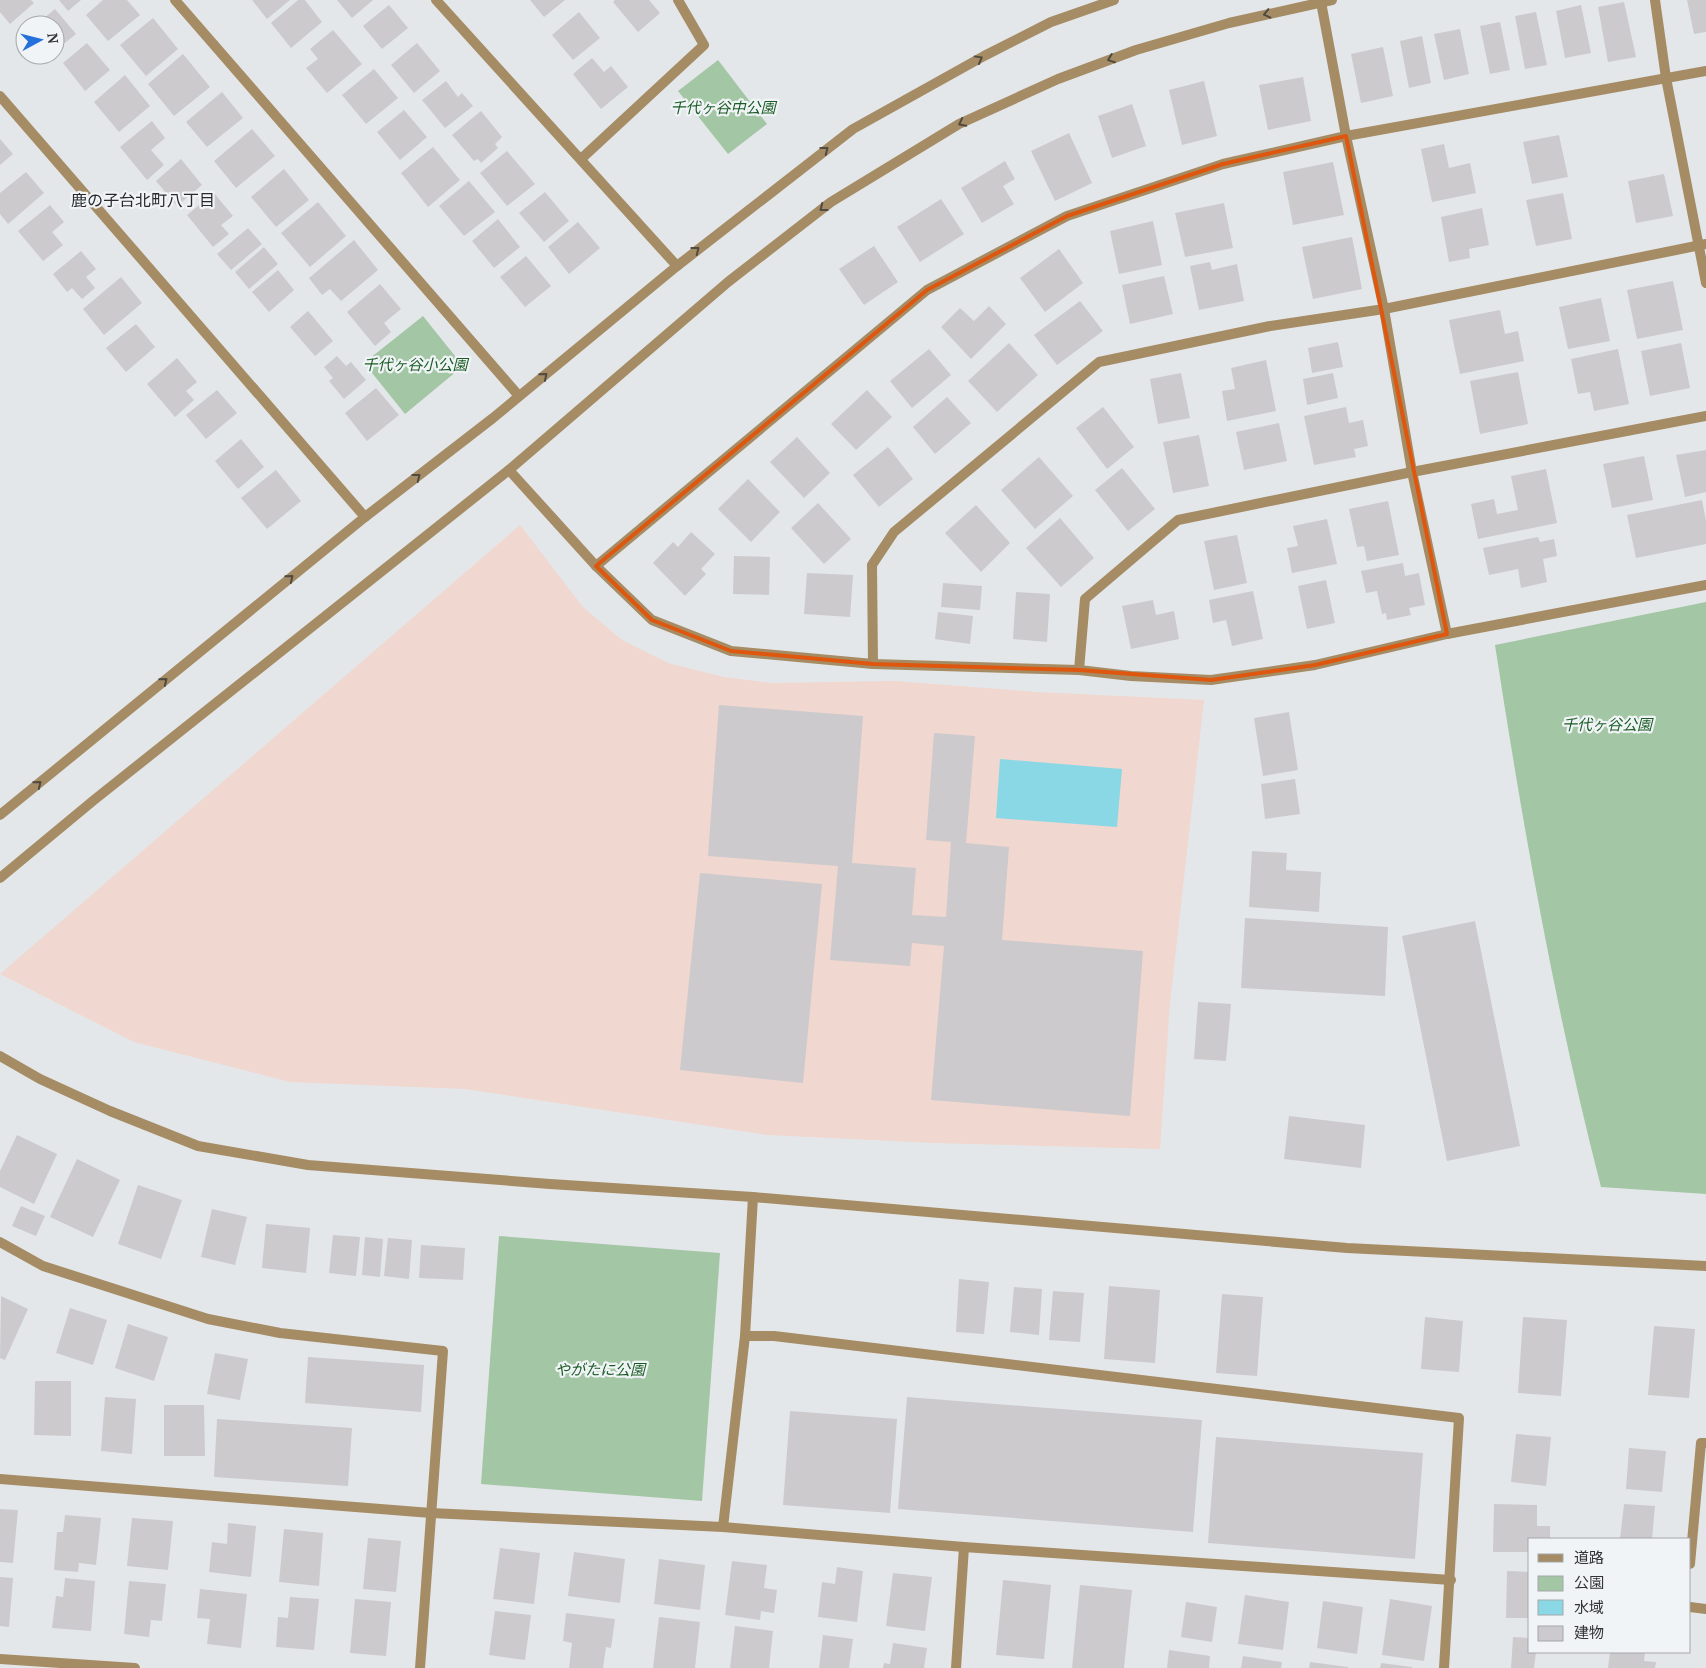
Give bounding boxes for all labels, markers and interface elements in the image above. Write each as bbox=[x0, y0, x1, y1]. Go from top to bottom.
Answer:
one-way arrow bbox=[1263, 8, 1272, 19]
north arrow bbox=[15, 15, 65, 65]
text: N bbox=[43, 32, 64, 45]
one-way arrow bbox=[1107, 53, 1116, 63]
one-way arrow bbox=[974, 55, 983, 65]
park label: 千代ヶ谷中公園 bbox=[670, 97, 777, 117]
one-way arrow bbox=[958, 117, 967, 127]
one-way arrow bbox=[819, 147, 828, 156]
district label: 鹿の子台北町八丁目 bbox=[71, 189, 215, 211]
one-way arrow bbox=[820, 202, 829, 210]
one-way arrow bbox=[690, 248, 699, 256]
park label: 千代ヶ谷小公園 bbox=[362, 354, 469, 374]
one-way arrow bbox=[538, 372, 547, 381]
one-way arrow bbox=[411, 474, 420, 483]
one-way arrow bbox=[284, 575, 293, 584]
one-way arrow bbox=[158, 679, 167, 687]
park label: 千代ヶ谷公園 bbox=[1562, 714, 1654, 734]
one-way arrow bbox=[32, 781, 41, 789]
park label: やがたに公園 bbox=[555, 1359, 647, 1379]
legend bbox=[1528, 1538, 1691, 1653]
text: 道路 bbox=[1574, 1547, 1604, 1567]
text: 公園 bbox=[1574, 1572, 1604, 1592]
text: 水域 bbox=[1574, 1597, 1604, 1617]
text: 建物 bbox=[1574, 1622, 1604, 1642]

